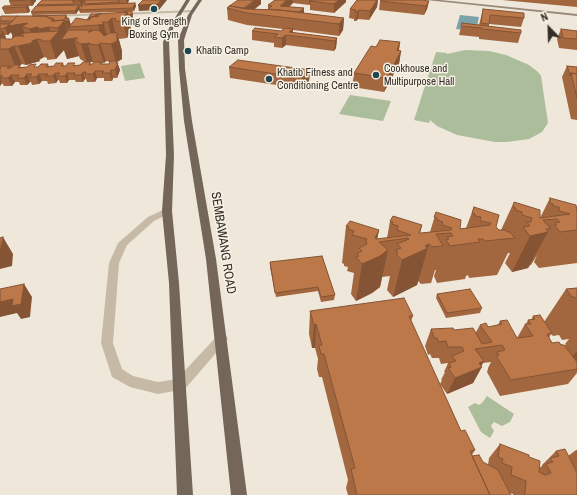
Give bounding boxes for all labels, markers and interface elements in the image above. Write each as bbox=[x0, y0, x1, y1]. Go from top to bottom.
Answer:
marker: King of Strength Boxing Gym bbox=[149, 4, 159, 14]
north arrow bbox=[529, 8, 569, 48]
text: N bbox=[539, 9, 550, 25]
place label: King of Strength Boxing Gym bbox=[121, 15, 187, 41]
place label: Khatib Camp bbox=[196, 44, 249, 58]
marker: Khatib Camp bbox=[183, 46, 193, 56]
place label: Cookhouse and Multipurpose Hall bbox=[384, 62, 454, 88]
place label: Khatib Fitness and Conditioning Centre bbox=[277, 66, 358, 92]
marker: Cookhouse and Multipurpose Hall bbox=[371, 70, 381, 80]
marker: Khatib Fitness and Conditioning Centre bbox=[264, 74, 274, 84]
street label: SEMBAWANG ROAD bbox=[207, 191, 239, 295]

